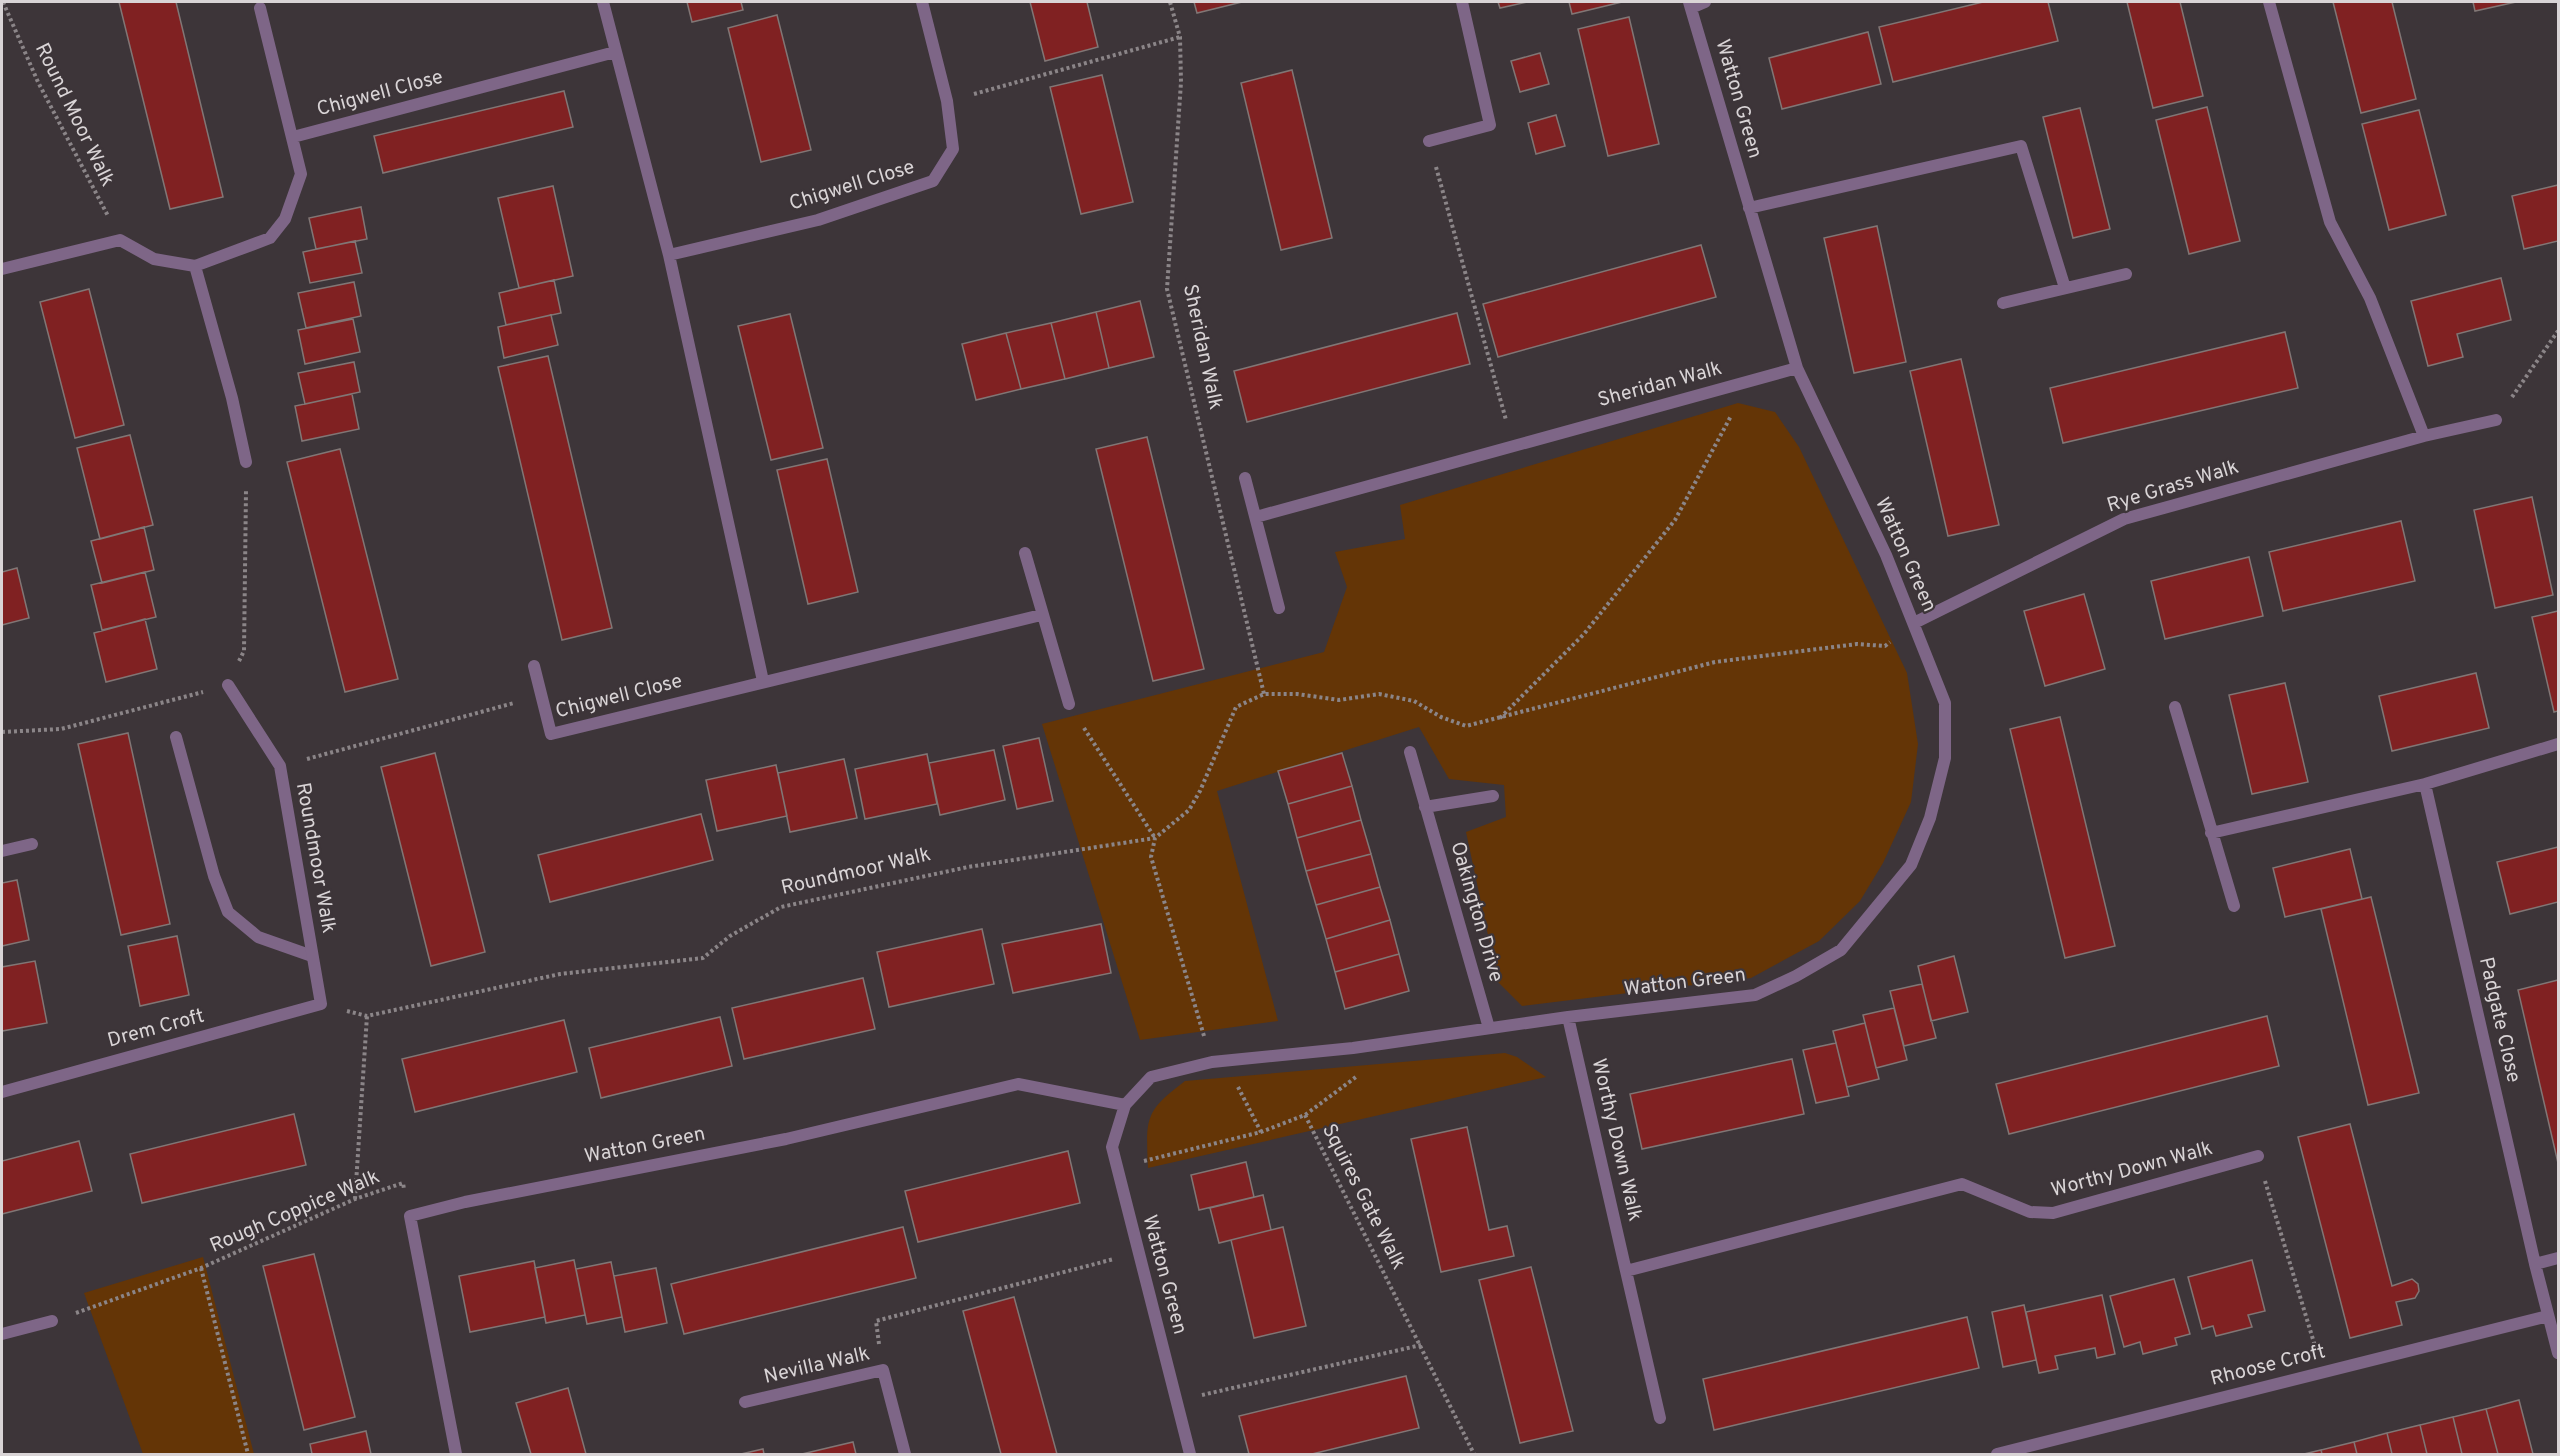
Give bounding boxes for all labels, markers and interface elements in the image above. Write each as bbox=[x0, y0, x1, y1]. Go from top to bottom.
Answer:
street label: Watton Green bbox=[1709, 37, 1767, 161]
street label: Round Moor Walk bbox=[28, 39, 120, 191]
street label: Chigwell Close bbox=[314, 65, 446, 123]
street label: Chigwell Close bbox=[786, 155, 918, 217]
street label: Sheridan Walk bbox=[1176, 282, 1228, 412]
street label: Sheridan Walk bbox=[1595, 356, 1725, 414]
street label: Rye Grass Walk bbox=[2104, 455, 2242, 519]
street label: Watton Green bbox=[1868, 494, 1942, 616]
street label: Chigwell Close bbox=[553, 669, 685, 725]
street label: Roundmoor Walk bbox=[289, 781, 341, 935]
street label: Oakington Drive bbox=[1444, 839, 1508, 985]
street label: Roundmoor Walk bbox=[779, 842, 933, 902]
street label: Padgate Close bbox=[2472, 955, 2526, 1085]
street label: Watton Green bbox=[1623, 963, 1747, 1003]
street label: Drem Croft bbox=[105, 1004, 207, 1054]
street label: Worthy Down Walk bbox=[1585, 1056, 1647, 1224]
street label: Squires Gate Walk bbox=[1315, 1120, 1411, 1274]
street label: Watton Green bbox=[582, 1122, 708, 1170]
street label: Worthy Down Walk bbox=[2048, 1136, 2216, 1204]
street label: Rough Coppice Walk bbox=[206, 1164, 384, 1260]
street label: Watton Green bbox=[1136, 1212, 1192, 1338]
street label: Rhoose Croft bbox=[2208, 1339, 2328, 1393]
street label: Nevilla Walk bbox=[762, 1341, 872, 1391]

